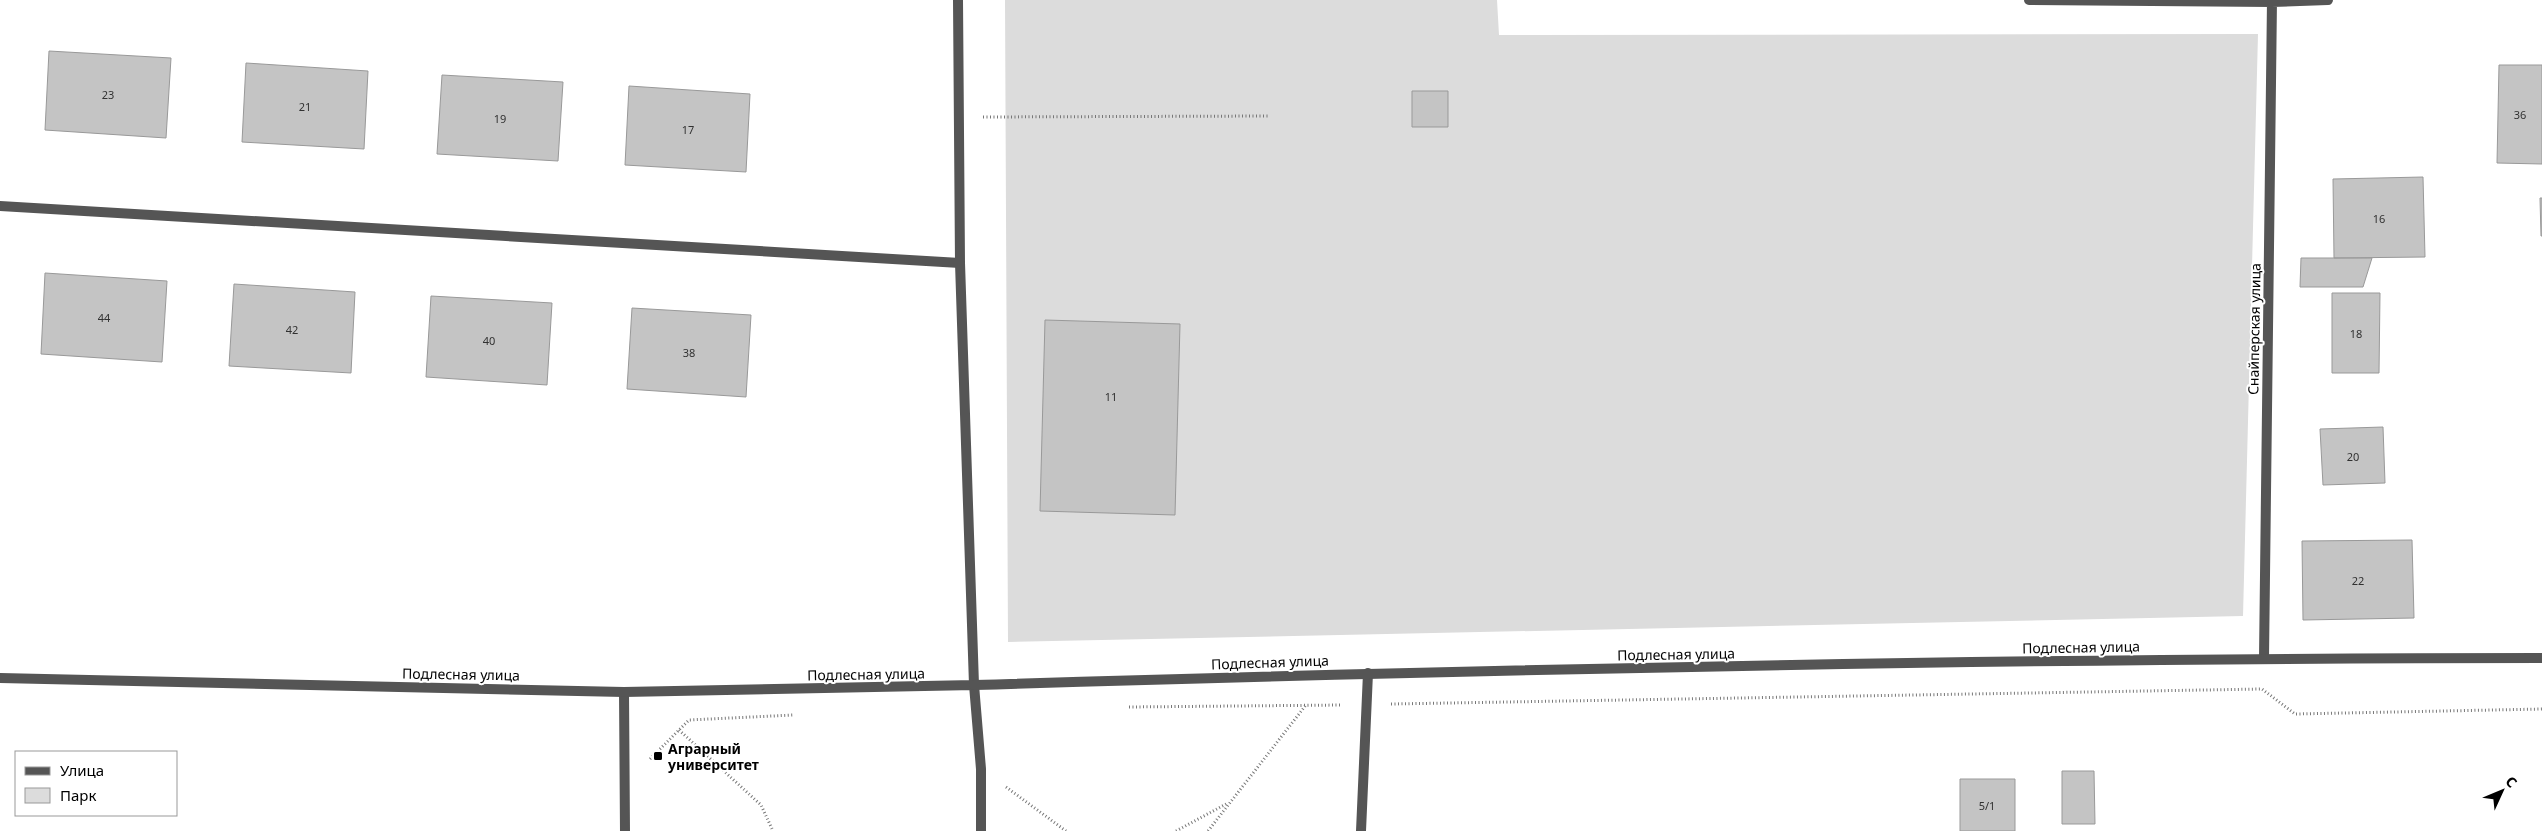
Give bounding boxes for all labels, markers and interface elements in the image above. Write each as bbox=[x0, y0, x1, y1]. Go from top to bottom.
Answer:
house number: 23 bbox=[102, 87, 114, 102]
house number: 21 bbox=[299, 99, 311, 114]
house number: 36 bbox=[2514, 107, 2526, 122]
house number: 19 bbox=[494, 111, 506, 126]
house number: 17 bbox=[682, 122, 694, 137]
house number: 16 bbox=[2373, 211, 2385, 226]
street label: Снайперская улица bbox=[2243, 263, 2265, 395]
house number: 44 bbox=[98, 310, 111, 325]
house number: 42 bbox=[286, 322, 298, 337]
house number: 18 bbox=[2350, 326, 2362, 341]
house number: 40 bbox=[483, 333, 495, 348]
house number: 38 bbox=[683, 345, 695, 360]
house number: 11 bbox=[1105, 389, 1117, 404]
house number: 20 bbox=[2347, 449, 2359, 464]
house number: 22 bbox=[2352, 573, 2364, 588]
street label: Подлесная улица bbox=[2022, 636, 2140, 658]
street label: Подлесная улица bbox=[1617, 643, 1735, 665]
street label: Подлесная улица bbox=[1211, 650, 1329, 674]
street label: Подлесная улица bbox=[402, 663, 520, 685]
street label: Подлесная улица bbox=[807, 663, 925, 685]
place label: Аграрный университет bbox=[667, 739, 759, 774]
marker: Аграрный университет bbox=[652, 750, 664, 762]
legend bbox=[15, 751, 178, 816]
text: Улица bbox=[60, 760, 104, 780]
north arrow bbox=[2477, 766, 2527, 816]
text: С bbox=[2502, 772, 2522, 791]
text: Парк bbox=[60, 785, 96, 805]
house number: 5/1 bbox=[1979, 798, 1995, 813]

